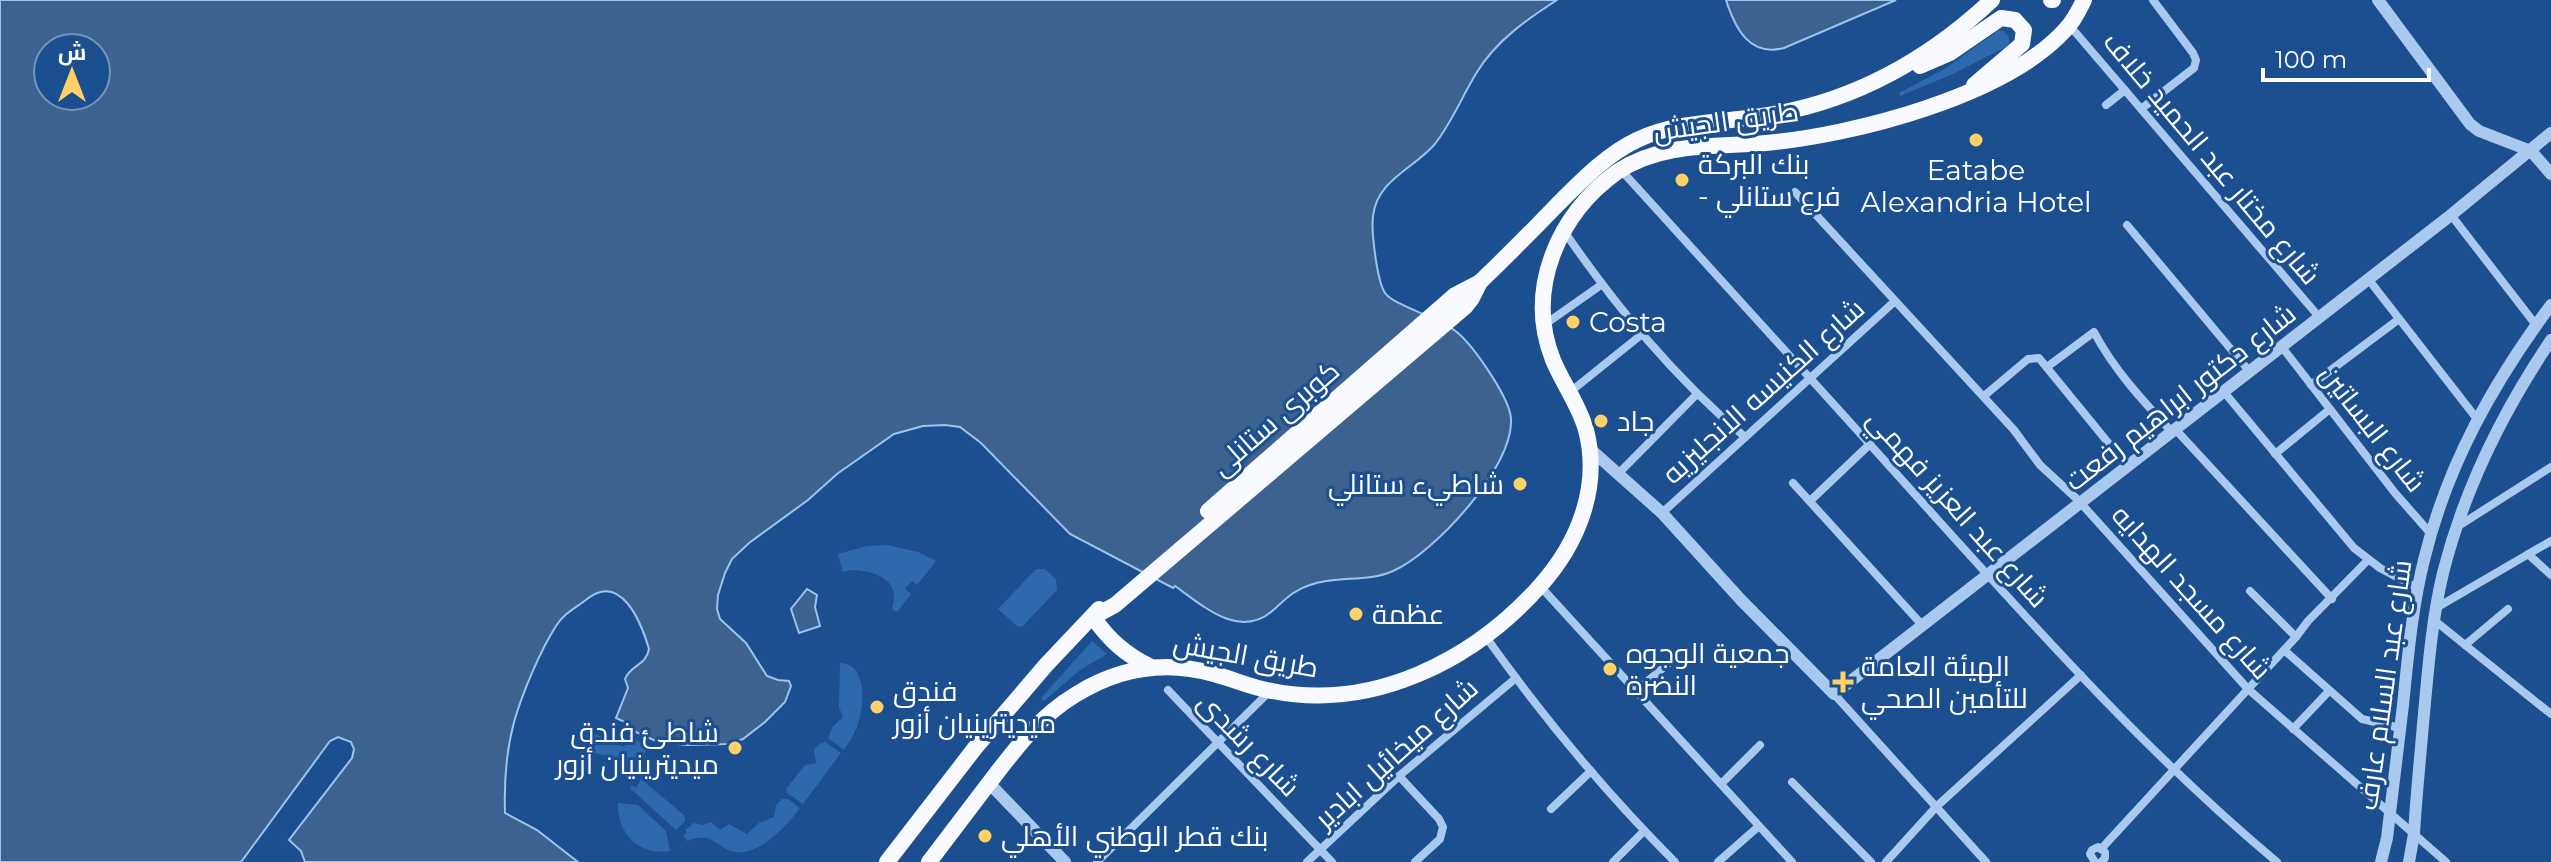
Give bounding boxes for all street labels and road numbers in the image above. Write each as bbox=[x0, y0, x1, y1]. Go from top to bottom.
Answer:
street label: شارع مختار عبد الحميد خلاف bbox=[2095, 25, 2328, 293]
street label: طريق الجيش bbox=[1651, 94, 1801, 148]
street label: شارع الكنيسه الانجليزيه bbox=[1655, 291, 1872, 492]
street label: شارع دكتور ابراهيم رفعت bbox=[2058, 296, 2304, 500]
street label: كوبرى ستانلى bbox=[1204, 353, 1346, 483]
street label: شارع البساتين bbox=[2311, 357, 2433, 500]
street label: شارع عبد العزيز فهمي bbox=[1856, 402, 2056, 617]
street label: شارع مسجد الهدايه bbox=[2103, 498, 2279, 687]
street label: شارع عبد السلام عارف bbox=[2350, 557, 2421, 813]
street label: طريق الجيش bbox=[1171, 626, 1321, 684]
street label: شارع ميخائيل ابادير bbox=[1306, 671, 1486, 838]
street label: شارع رشدى bbox=[1189, 685, 1307, 805]

